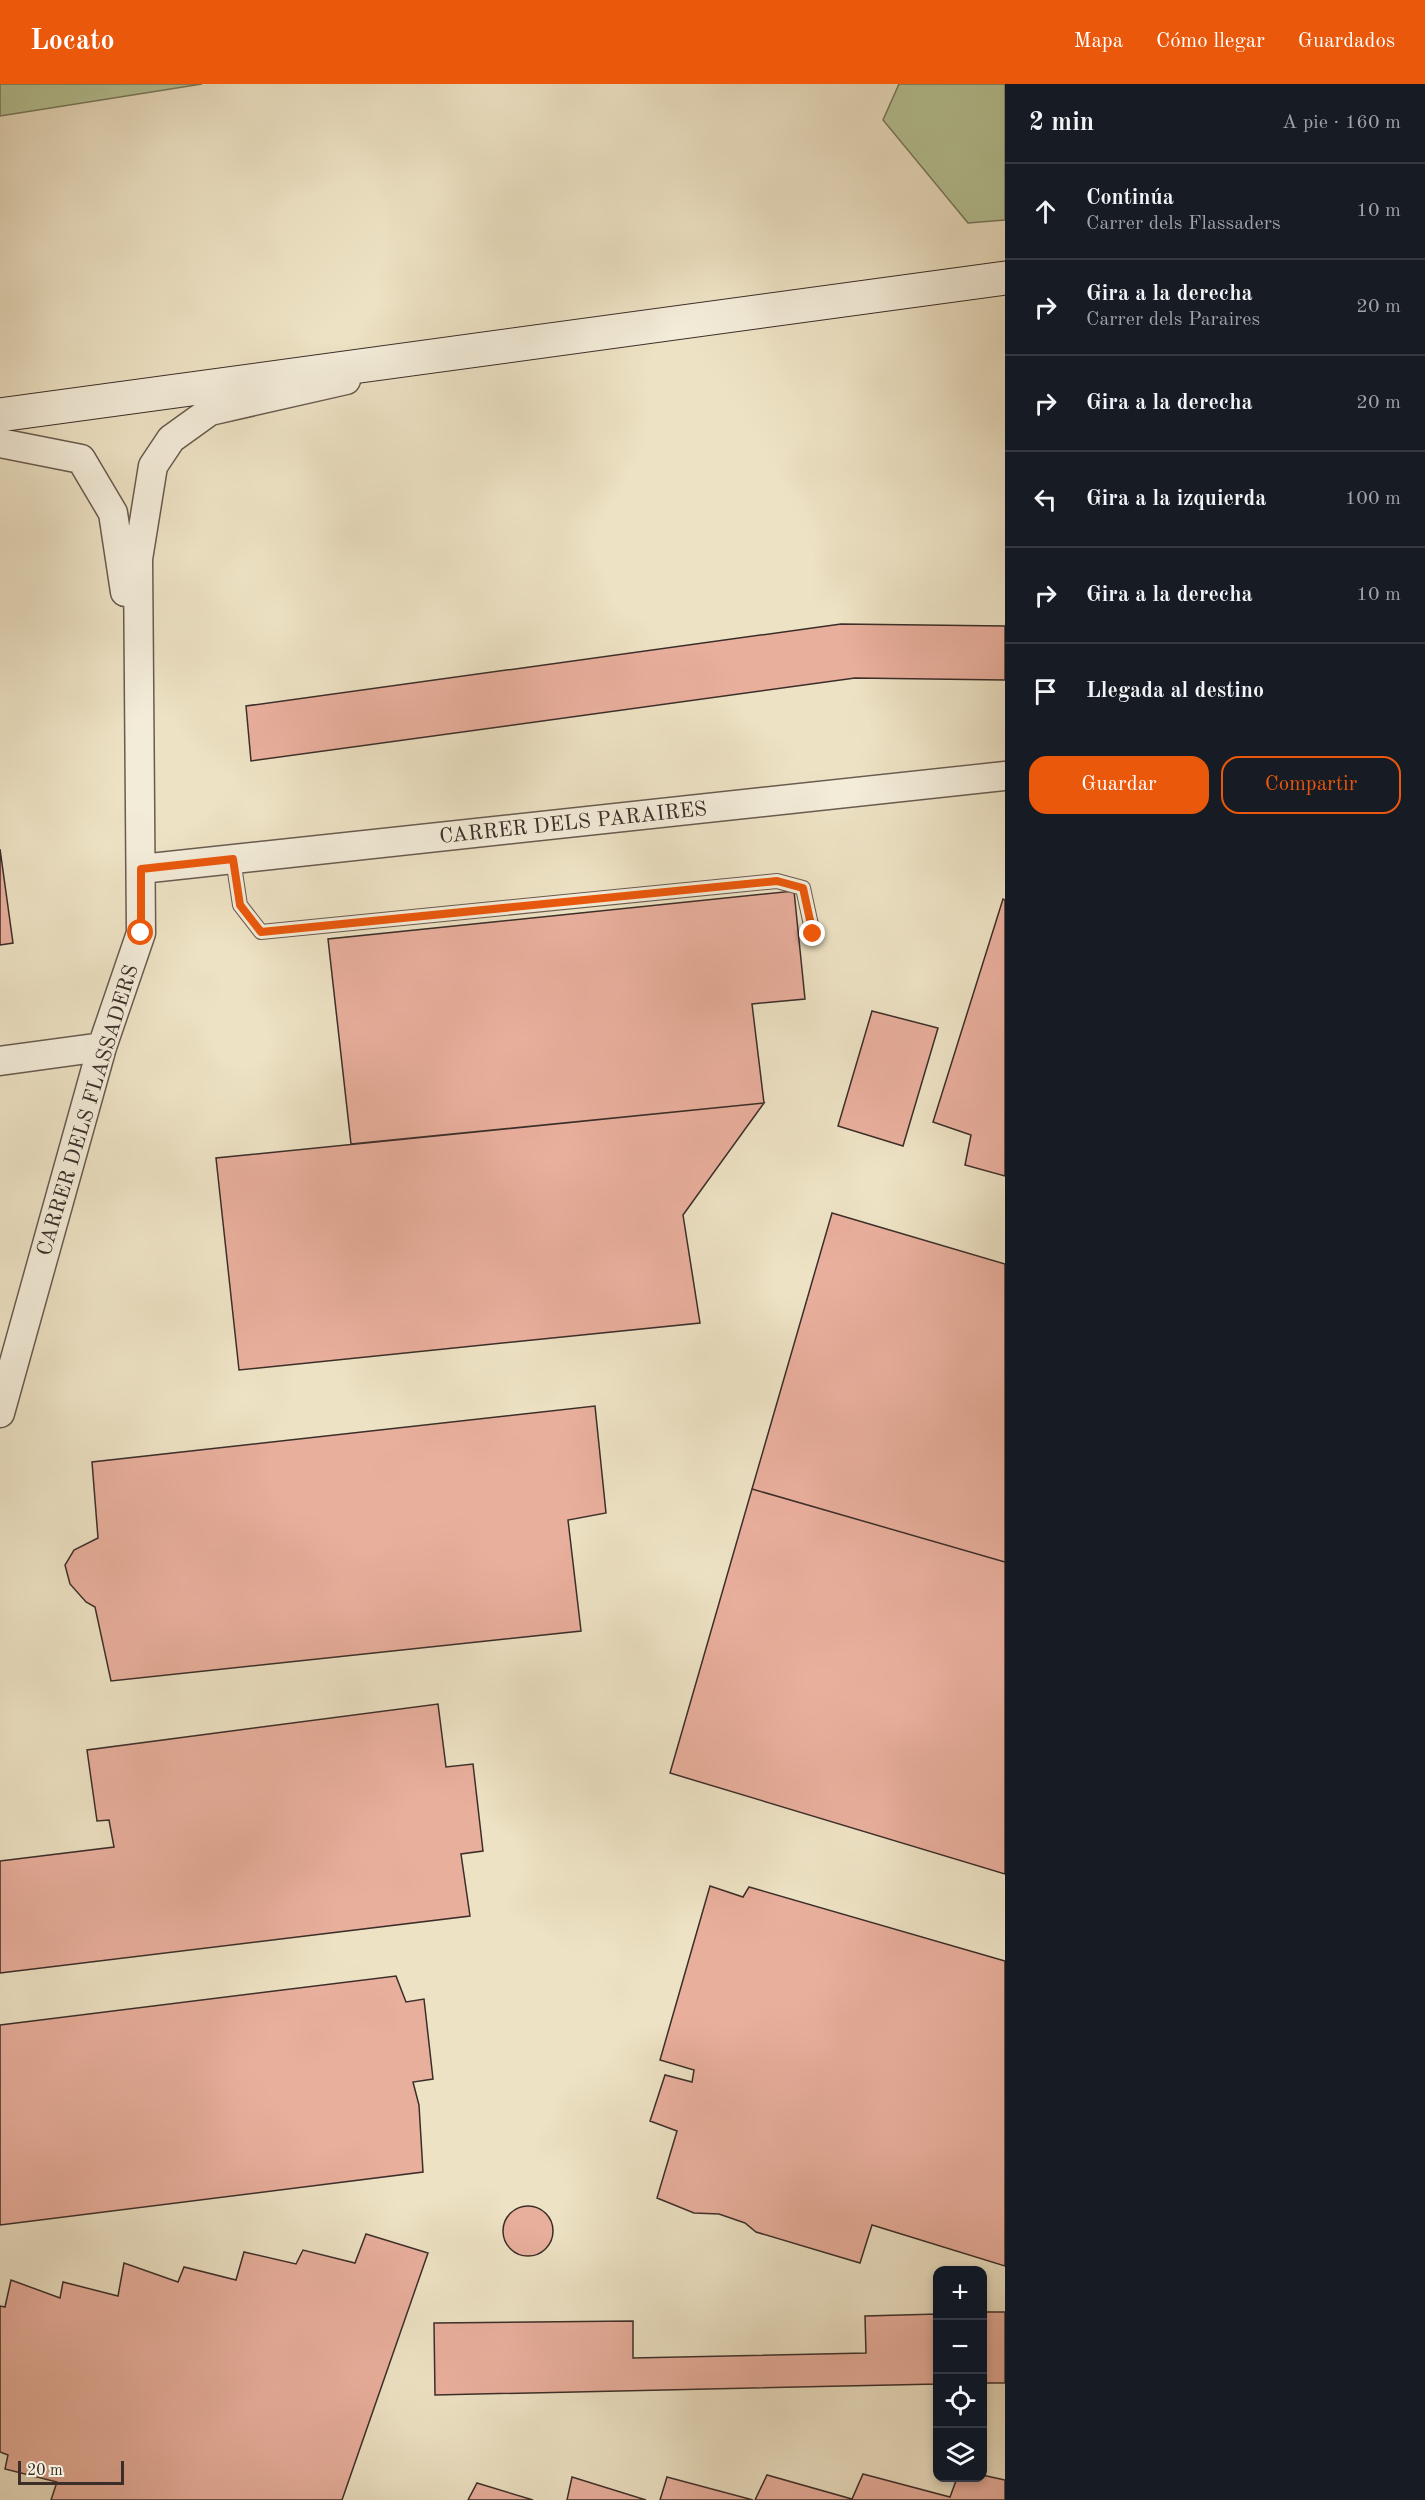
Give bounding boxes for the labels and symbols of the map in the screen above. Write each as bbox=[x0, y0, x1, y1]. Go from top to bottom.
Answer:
street label: CARRER DELS PARAIRES bbox=[438, 799, 708, 848]
route start bbox=[127, 919, 153, 945]
route end bbox=[799, 920, 825, 946]
street label: CARRER DELS FLASSADERS bbox=[34, 962, 143, 1258]
scale bar bbox=[18, 2458, 124, 2486]

